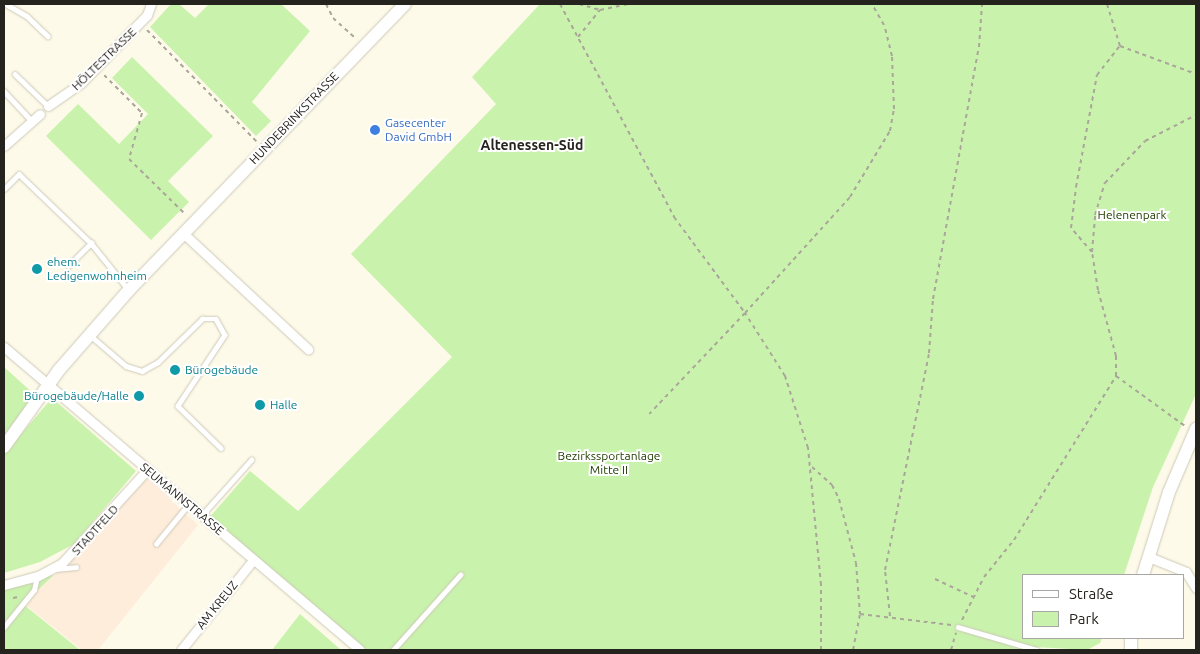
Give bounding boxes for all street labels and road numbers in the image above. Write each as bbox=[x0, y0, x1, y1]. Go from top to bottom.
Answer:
street label: HÖLTESTRASSE bbox=[69, 25, 139, 93]
street label: HUNDEBRINKSTRASSE bbox=[246, 69, 342, 167]
street label: SEUMANNSTRASSE bbox=[137, 460, 227, 538]
street label: STADTFELD bbox=[69, 502, 121, 558]
street label: AM KREUZ bbox=[193, 578, 241, 632]

